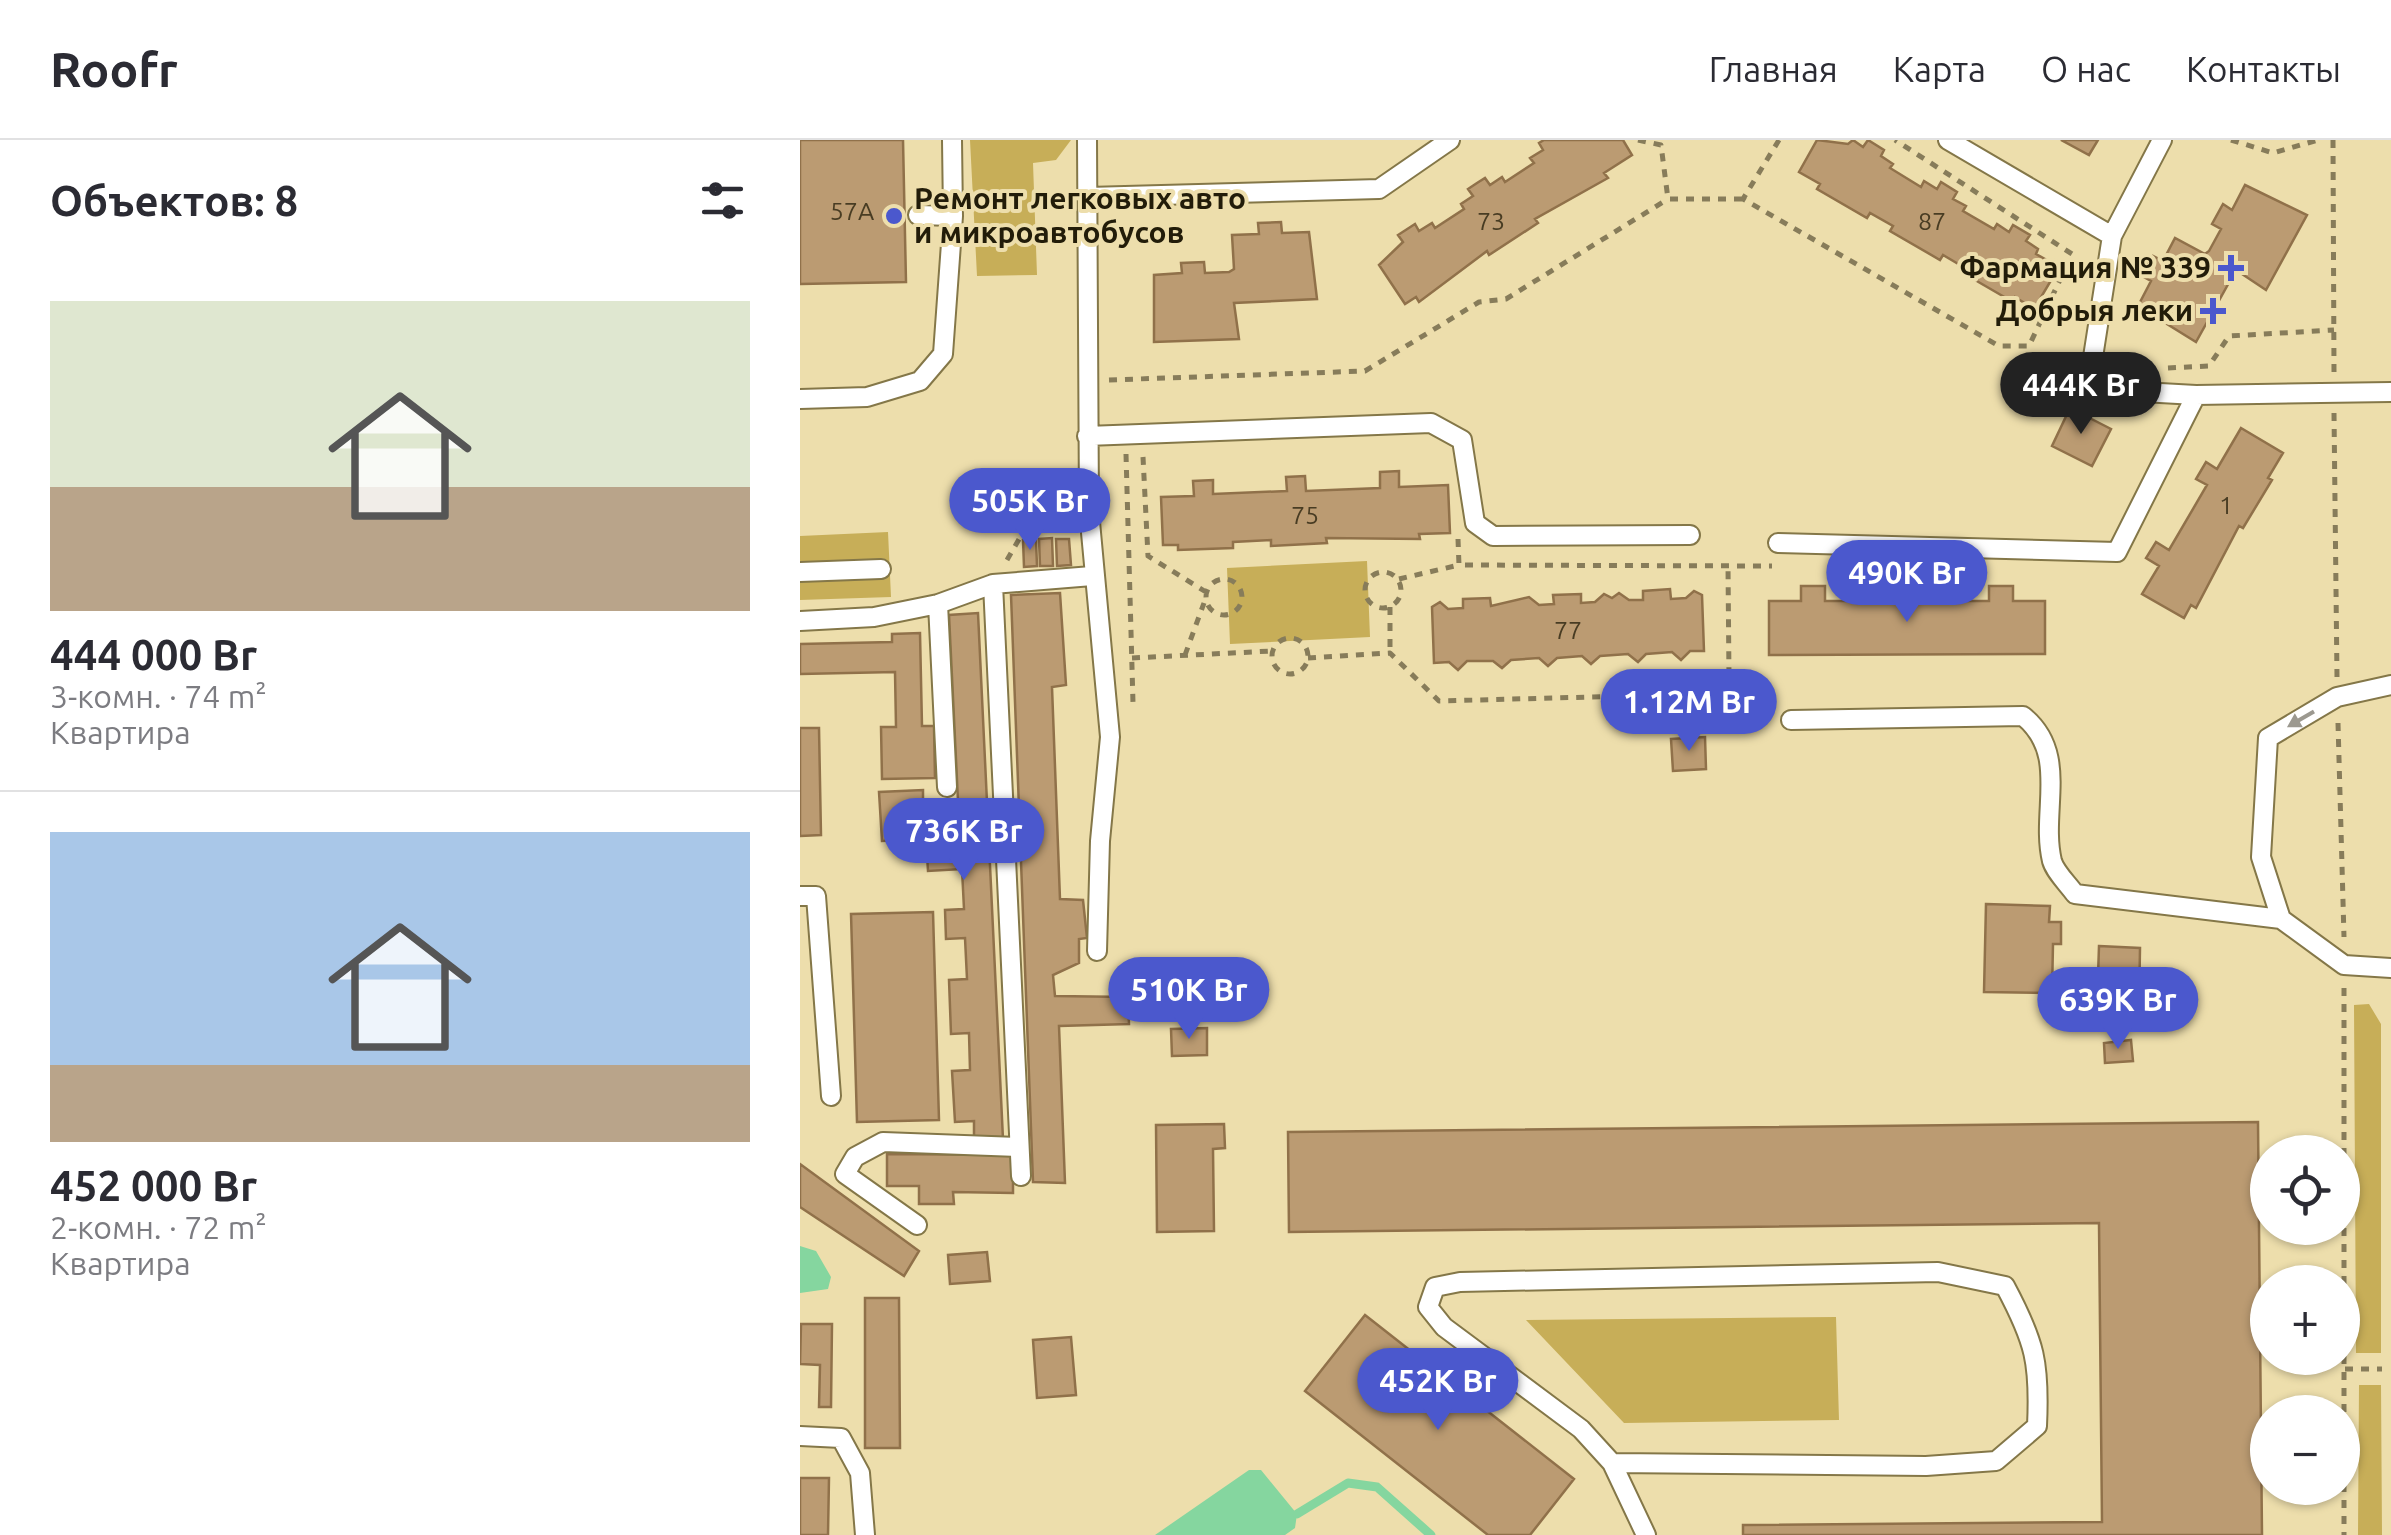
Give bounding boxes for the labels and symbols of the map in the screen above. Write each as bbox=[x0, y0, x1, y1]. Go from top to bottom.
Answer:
place label: Ремонт легковых авто и микроавтобусов bbox=[914, 181, 1246, 249]
house number: 57А bbox=[830, 197, 874, 225]
marker: Ремонт легковых авто и микроавтобусов bbox=[883, 205, 905, 227]
house number: 73 bbox=[1477, 207, 1505, 235]
house number: 87 bbox=[1918, 207, 1946, 235]
place label: Фармация № 339 bbox=[1959, 250, 2211, 284]
marker: Фармация № 339 bbox=[2220, 257, 2242, 279]
place label: Добрыя леки bbox=[1996, 293, 2193, 327]
marker: Добрыя леки bbox=[2202, 300, 2224, 322]
pin: 444K Br bbox=[1989, 352, 2173, 437]
pin: 505K Br bbox=[938, 468, 1122, 553]
house number: 1 bbox=[2219, 491, 2233, 519]
house number: 75 bbox=[1291, 501, 1319, 529]
pin: 490K Br bbox=[1815, 540, 1999, 625]
house number: 77 bbox=[1554, 616, 1582, 644]
pin: 1.12M Br bbox=[1586, 669, 1792, 754]
one-way arrow bbox=[2286, 710, 2315, 727]
pin: 736K Br bbox=[872, 798, 1056, 883]
pin: 510K Br bbox=[1097, 957, 1281, 1042]
pin: 639K Br bbox=[2026, 967, 2210, 1052]
pin: 452K Br bbox=[1346, 1348, 1530, 1433]

